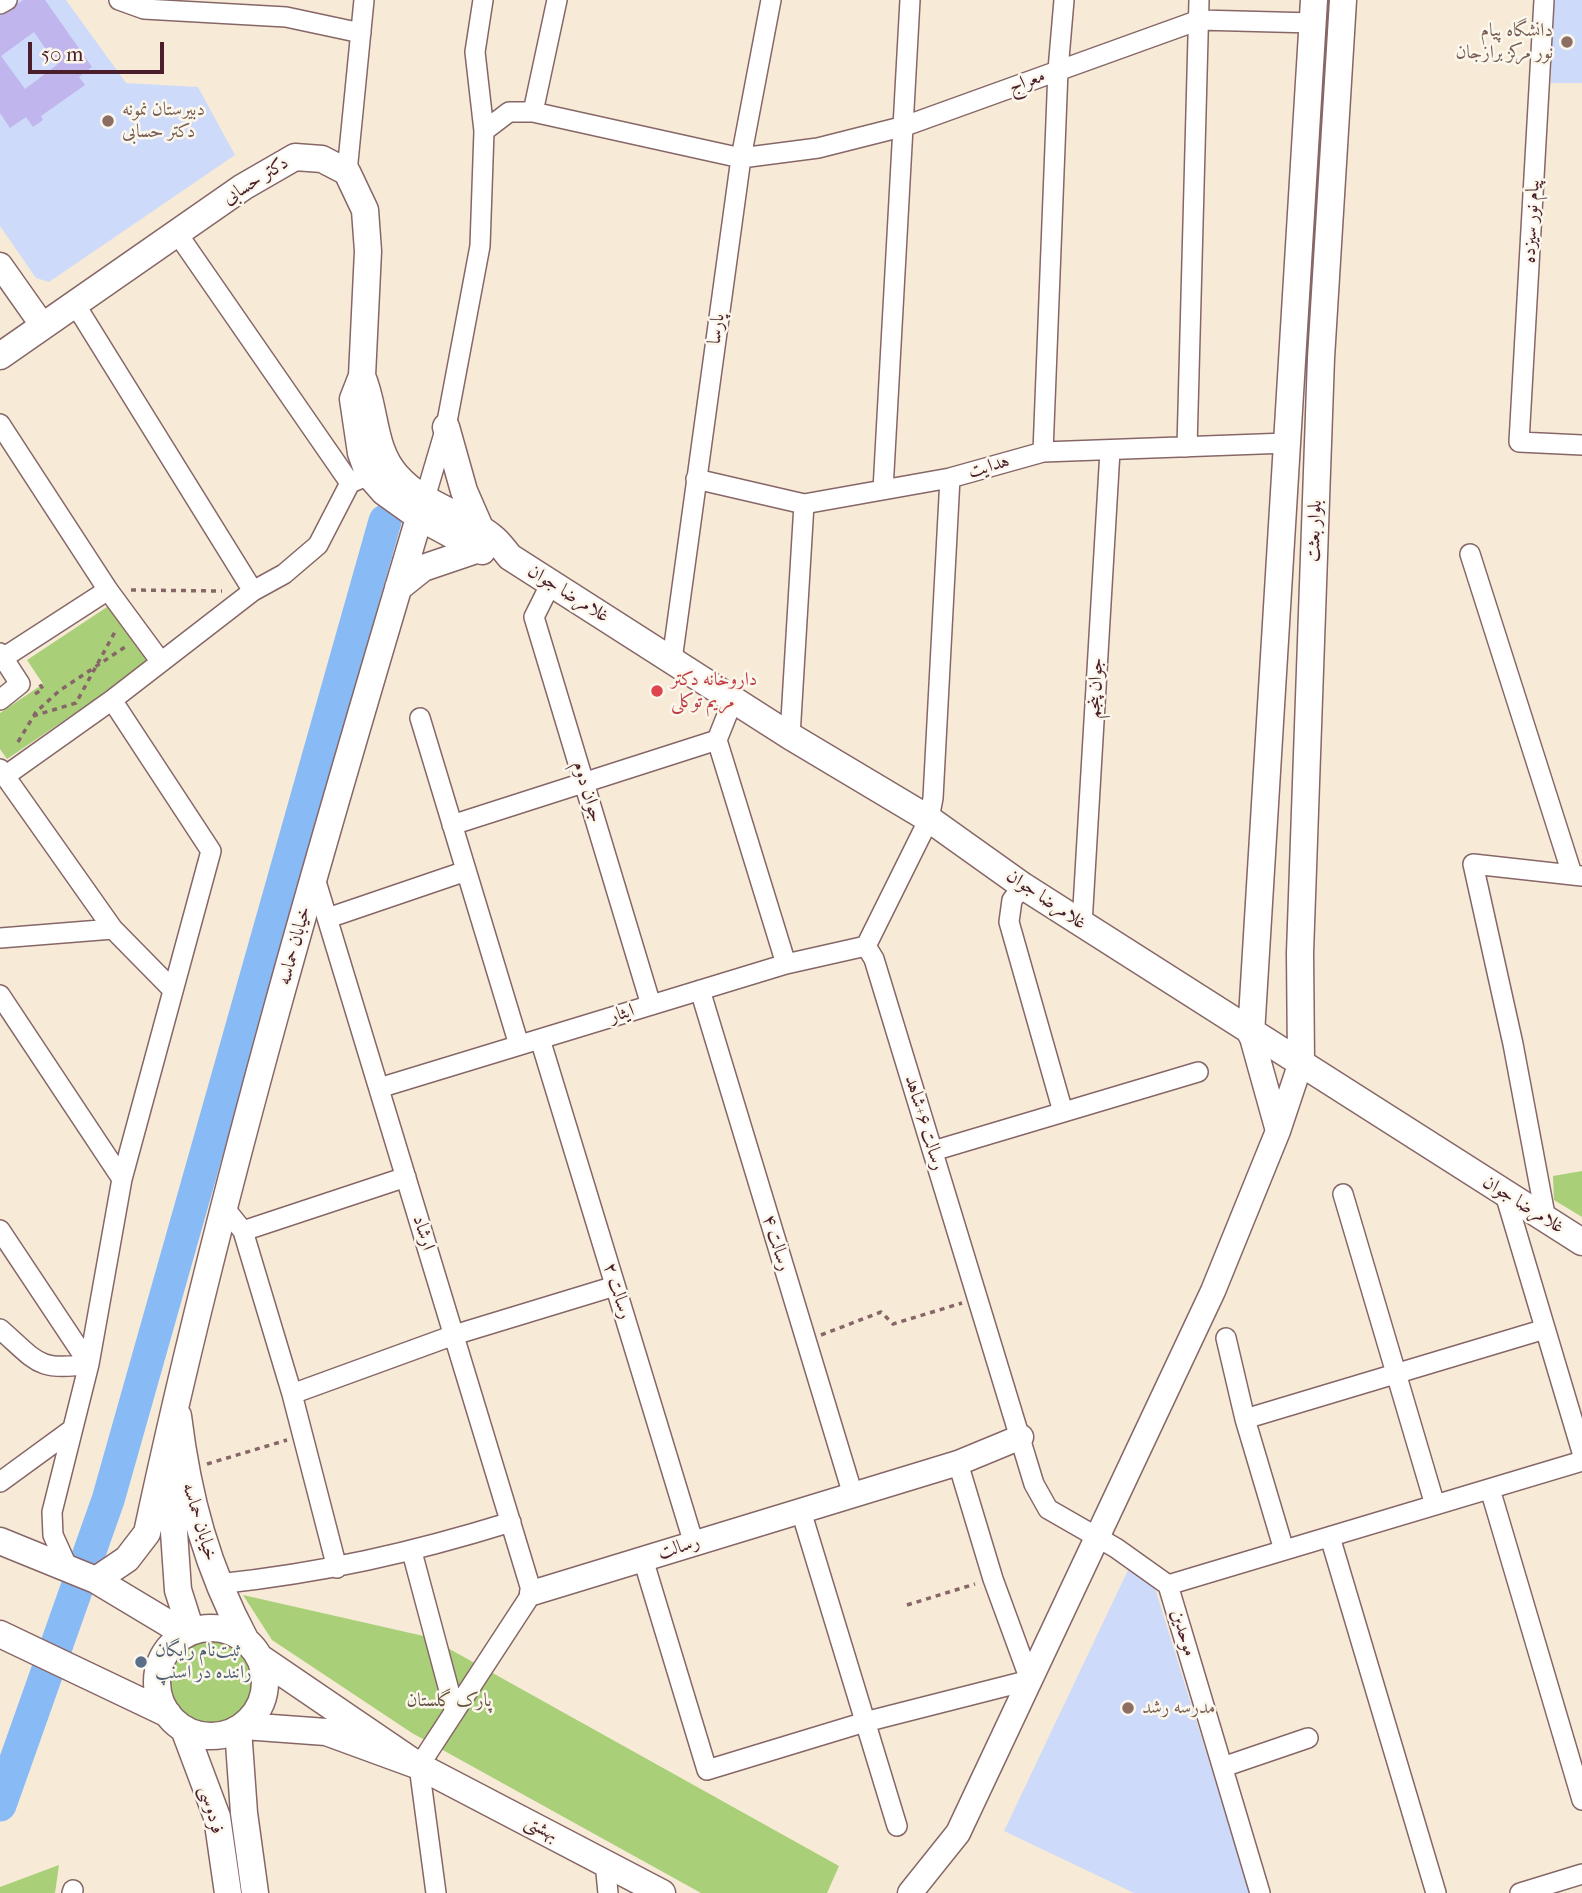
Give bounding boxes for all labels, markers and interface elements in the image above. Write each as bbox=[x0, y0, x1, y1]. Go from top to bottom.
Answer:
place label: دانشگاه پیام نور مرکز برازجان bbox=[1455, 20, 1553, 64]
scale bar bbox=[32, 28, 168, 72]
marker: دانشگاه پیام نور مرکز برازجان bbox=[1559, 34, 1575, 50]
text: 50 m bbox=[41, 42, 84, 66]
street label: معراج bbox=[1005, 65, 1049, 99]
place label: دبیرستان نمونه دکتر حسابی bbox=[122, 99, 205, 143]
marker: دبیرستان نمونه دکتر حسابی bbox=[100, 113, 116, 129]
street label: دکتر حسابی bbox=[219, 152, 293, 210]
street label: پیام نور سیزده bbox=[1518, 178, 1546, 264]
street label: پارسا bbox=[704, 312, 730, 346]
street label: هدایت bbox=[966, 450, 1012, 484]
street label: بلوار بعثت bbox=[1303, 499, 1327, 563]
street label: غلامرضا جوان bbox=[523, 560, 613, 628]
street label: جوان پنجم bbox=[1083, 657, 1109, 719]
place label: داروخانه دکتر مریم توکلی bbox=[671, 669, 757, 713]
marker: داروخانه دکتر مریم توکلی bbox=[649, 683, 665, 699]
street label: جوان دوم bbox=[567, 759, 607, 825]
street label: غلامرضا جوان bbox=[1002, 865, 1090, 935]
street label: خیابان حماسه bbox=[274, 904, 316, 988]
street label: ایثار bbox=[607, 999, 637, 1029]
street label: رسالت ۶+شاهد bbox=[899, 1073, 949, 1173]
street label: غلامرضا جوان bbox=[1478, 1171, 1568, 1239]
street label: رسالت ۴ bbox=[757, 1212, 795, 1274]
street label: ارشاد bbox=[407, 1213, 439, 1253]
street label: رسالت ۲ bbox=[598, 1260, 636, 1322]
street label: خیابان حماسه bbox=[176, 1480, 222, 1564]
street label: رسالت bbox=[655, 1531, 703, 1565]
street label: موحدین bbox=[1165, 1607, 1201, 1659]
place label: ثبت‌نام رایگان راننده در اسنپ bbox=[155, 1640, 252, 1684]
marker: ثبت‌نام رایگان راننده در اسنپ bbox=[133, 1654, 149, 1670]
park label: پارک گلستان bbox=[406, 1690, 492, 1712]
place label: مدرسه رشد bbox=[1142, 1697, 1215, 1719]
marker: مدرسه رشد bbox=[1120, 1700, 1136, 1716]
street label: فردوسی bbox=[194, 1784, 228, 1836]
street label: بهشتی bbox=[520, 1811, 562, 1847]

